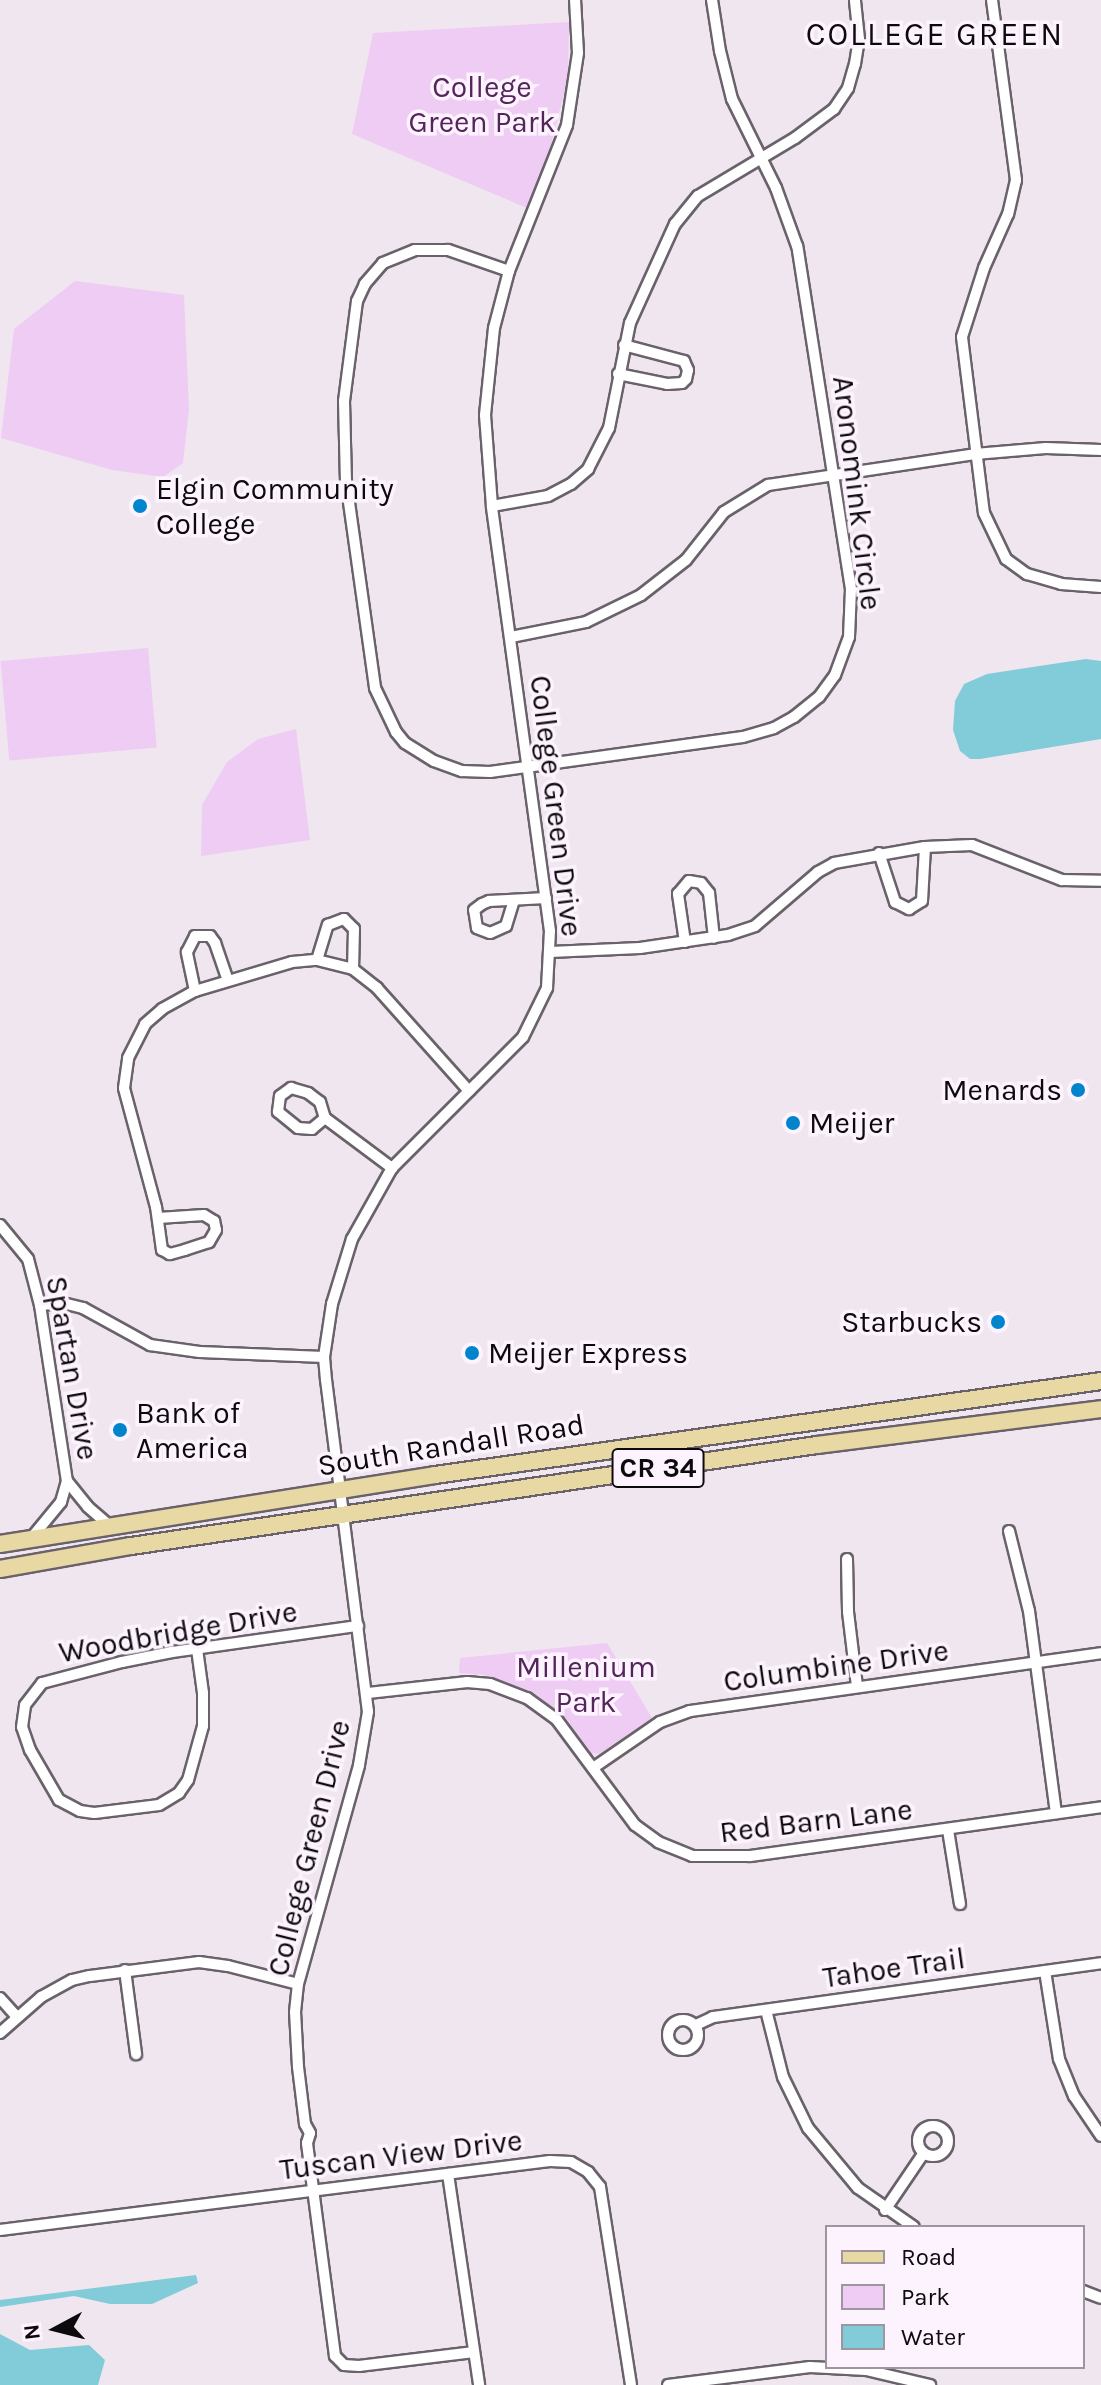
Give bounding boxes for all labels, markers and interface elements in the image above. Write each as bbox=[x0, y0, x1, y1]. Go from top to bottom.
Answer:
district label: COLLEGE GREEN bbox=[806, 16, 1064, 54]
park label: College Green Park bbox=[408, 69, 556, 140]
street label: Aronomink Circle bbox=[825, 374, 889, 612]
place label: Elgin Community College bbox=[156, 471, 394, 542]
marker: Elgin Community College bbox=[131, 497, 149, 515]
street label: College Green Drive bbox=[522, 673, 590, 939]
place label: Menards bbox=[942, 1072, 1062, 1108]
marker: Menards bbox=[1069, 1081, 1087, 1099]
place label: Meijer bbox=[809, 1105, 894, 1141]
marker: Meijer bbox=[784, 1114, 802, 1132]
street label: Spartan Drive bbox=[38, 1273, 106, 1463]
place label: Starbucks bbox=[841, 1304, 982, 1340]
marker: Starbucks bbox=[989, 1313, 1007, 1331]
place label: Meijer Express bbox=[488, 1335, 688, 1371]
marker: Meijer Express bbox=[463, 1344, 481, 1362]
place label: Bank of America bbox=[136, 1395, 248, 1466]
street label: South Randall Road bbox=[315, 1406, 587, 1484]
marker: Bank of America bbox=[111, 1421, 129, 1439]
road number: CR 34 bbox=[610, 1444, 706, 1492]
street label: Woodbridge Drive bbox=[56, 1593, 300, 1671]
street label: Columbine Drive bbox=[721, 1632, 951, 1700]
park label: Millenium Park bbox=[516, 1649, 656, 1720]
street label: College Green Drive bbox=[260, 1716, 358, 1980]
street label: Red Barn Lane bbox=[718, 1791, 914, 1851]
street label: Tahoe Trail bbox=[820, 1940, 968, 1996]
street label: Tuscan View Drive bbox=[278, 2122, 524, 2188]
legend bbox=[825, 2225, 1085, 2369]
text: Road bbox=[901, 2243, 956, 2271]
text: Park bbox=[901, 2283, 950, 2311]
north arrow bbox=[16, 2289, 96, 2369]
text: N bbox=[18, 2323, 46, 2341]
text: Water bbox=[901, 2323, 965, 2351]

